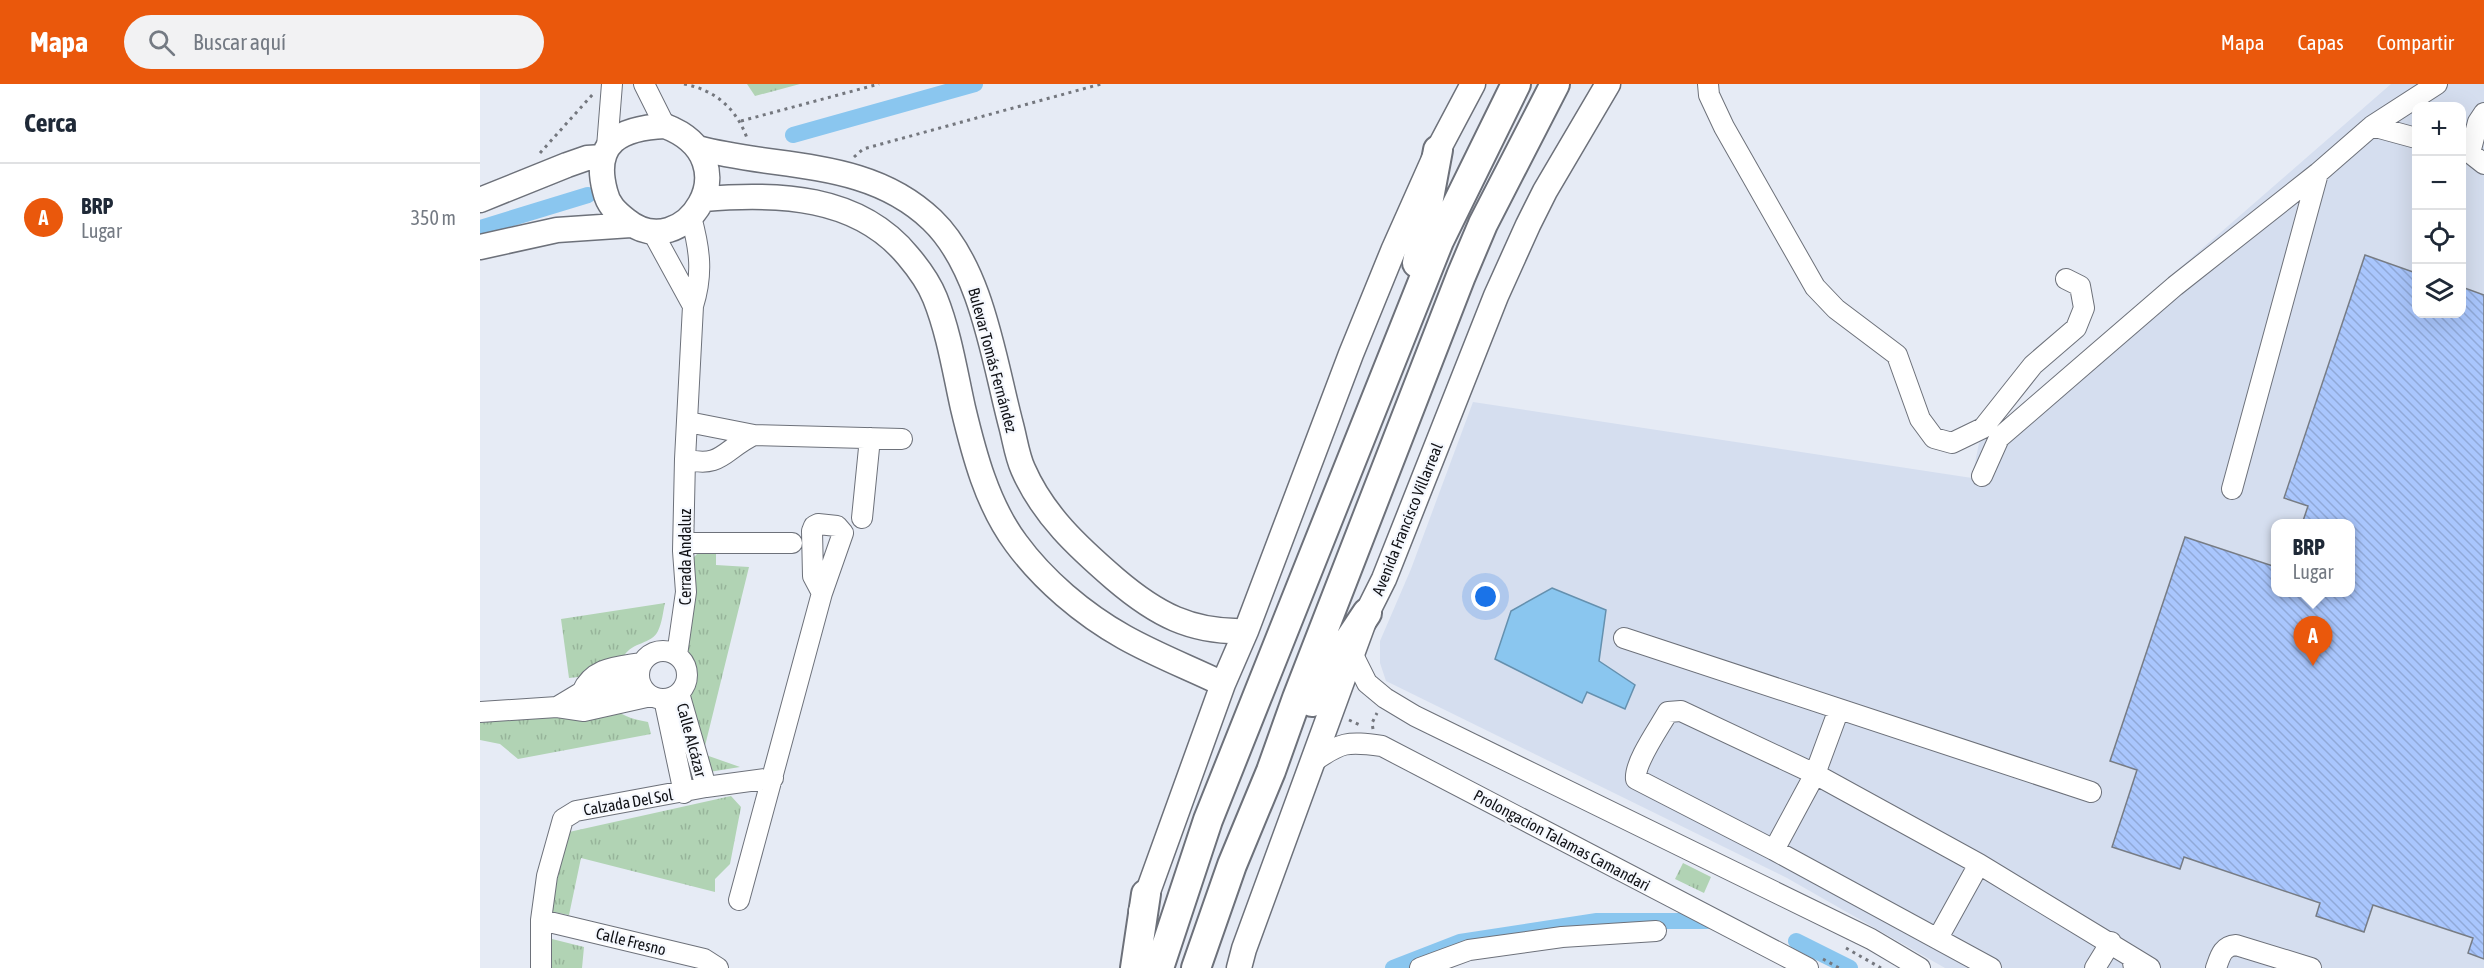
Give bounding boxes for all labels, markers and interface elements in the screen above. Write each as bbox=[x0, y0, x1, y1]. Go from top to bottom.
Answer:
search box bbox=[124, 15, 544, 69]
text: Mapa bbox=[30, 26, 88, 58]
icon: search bbox=[145, 26, 178, 59]
text: Buscar aquí bbox=[193, 29, 286, 55]
text: Mapa bbox=[2221, 30, 2264, 54]
text: Capas bbox=[2297, 30, 2344, 54]
text: Compartir bbox=[2377, 30, 2454, 54]
map controls bbox=[2412, 102, 2466, 318]
button: + bbox=[2412, 102, 2466, 156]
text: Cerca bbox=[24, 108, 77, 138]
button: − bbox=[2412, 156, 2466, 210]
text: BRP bbox=[81, 193, 113, 219]
text: A bbox=[39, 206, 48, 229]
text: 350 m bbox=[411, 206, 456, 229]
button: locate bbox=[2412, 210, 2466, 264]
text: Lugar bbox=[81, 219, 122, 242]
button: layers bbox=[2412, 264, 2466, 318]
street label: Bulevar Tomás Fernández bbox=[965, 286, 1021, 435]
street label: Avenida Francisco Villarreal bbox=[1368, 440, 1446, 598]
street label: Cerrada Andaluz bbox=[676, 508, 694, 605]
popup bbox=[2271, 519, 2355, 597]
text: BRP bbox=[2293, 534, 2325, 560]
text: Lugar bbox=[2293, 560, 2333, 583]
your location bbox=[1471, 582, 1500, 611]
pin: A bbox=[2294, 616, 2332, 666]
street label: Calle Alcázar bbox=[674, 701, 711, 779]
street label: Calzada Del Sol bbox=[582, 785, 675, 819]
street label: Prolongacion Talamas Camandari bbox=[1470, 786, 1653, 895]
street label: Calle Fresno bbox=[594, 924, 668, 958]

